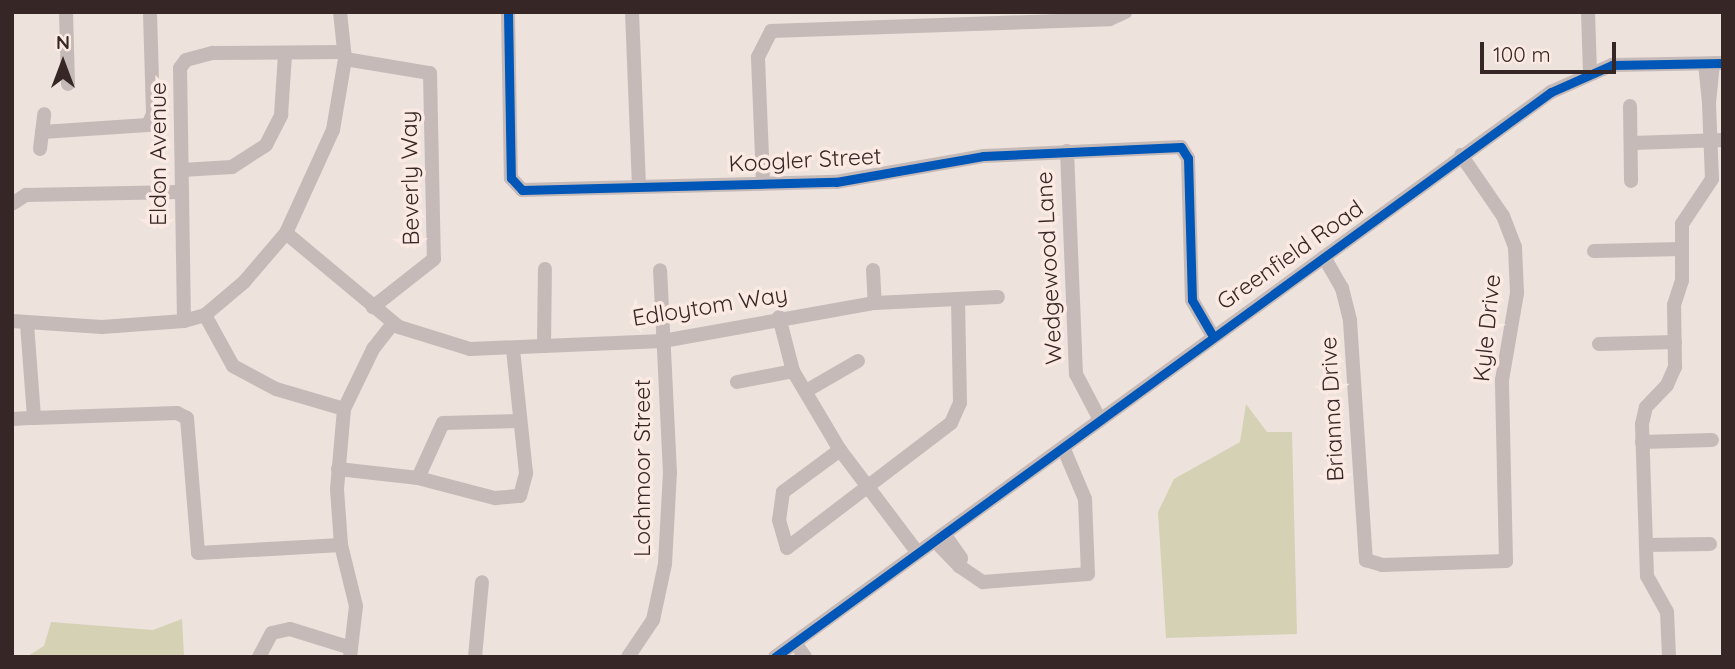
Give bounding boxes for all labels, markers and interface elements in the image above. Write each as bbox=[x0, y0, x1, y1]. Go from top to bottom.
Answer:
north arrow bbox=[28, 28, 98, 98]
scale bar bbox=[1483, 28, 1620, 72]
text: N bbox=[56, 30, 70, 54]
text: 100 m bbox=[1493, 41, 1551, 67]
street label: Eldon Avenue bbox=[144, 82, 172, 226]
street label: Beverly Way bbox=[395, 110, 425, 246]
street label: Koogler Street bbox=[728, 142, 882, 178]
street label: Wedgewood Lane bbox=[1030, 171, 1068, 365]
street label: Greenfield Road bbox=[1212, 194, 1368, 316]
street label: Kyle Drive bbox=[1468, 273, 1506, 383]
street label: Edloytom Way bbox=[630, 280, 790, 332]
street label: Brianna Drive bbox=[1314, 336, 1350, 482]
street label: Lochmoor Street bbox=[628, 379, 656, 557]

